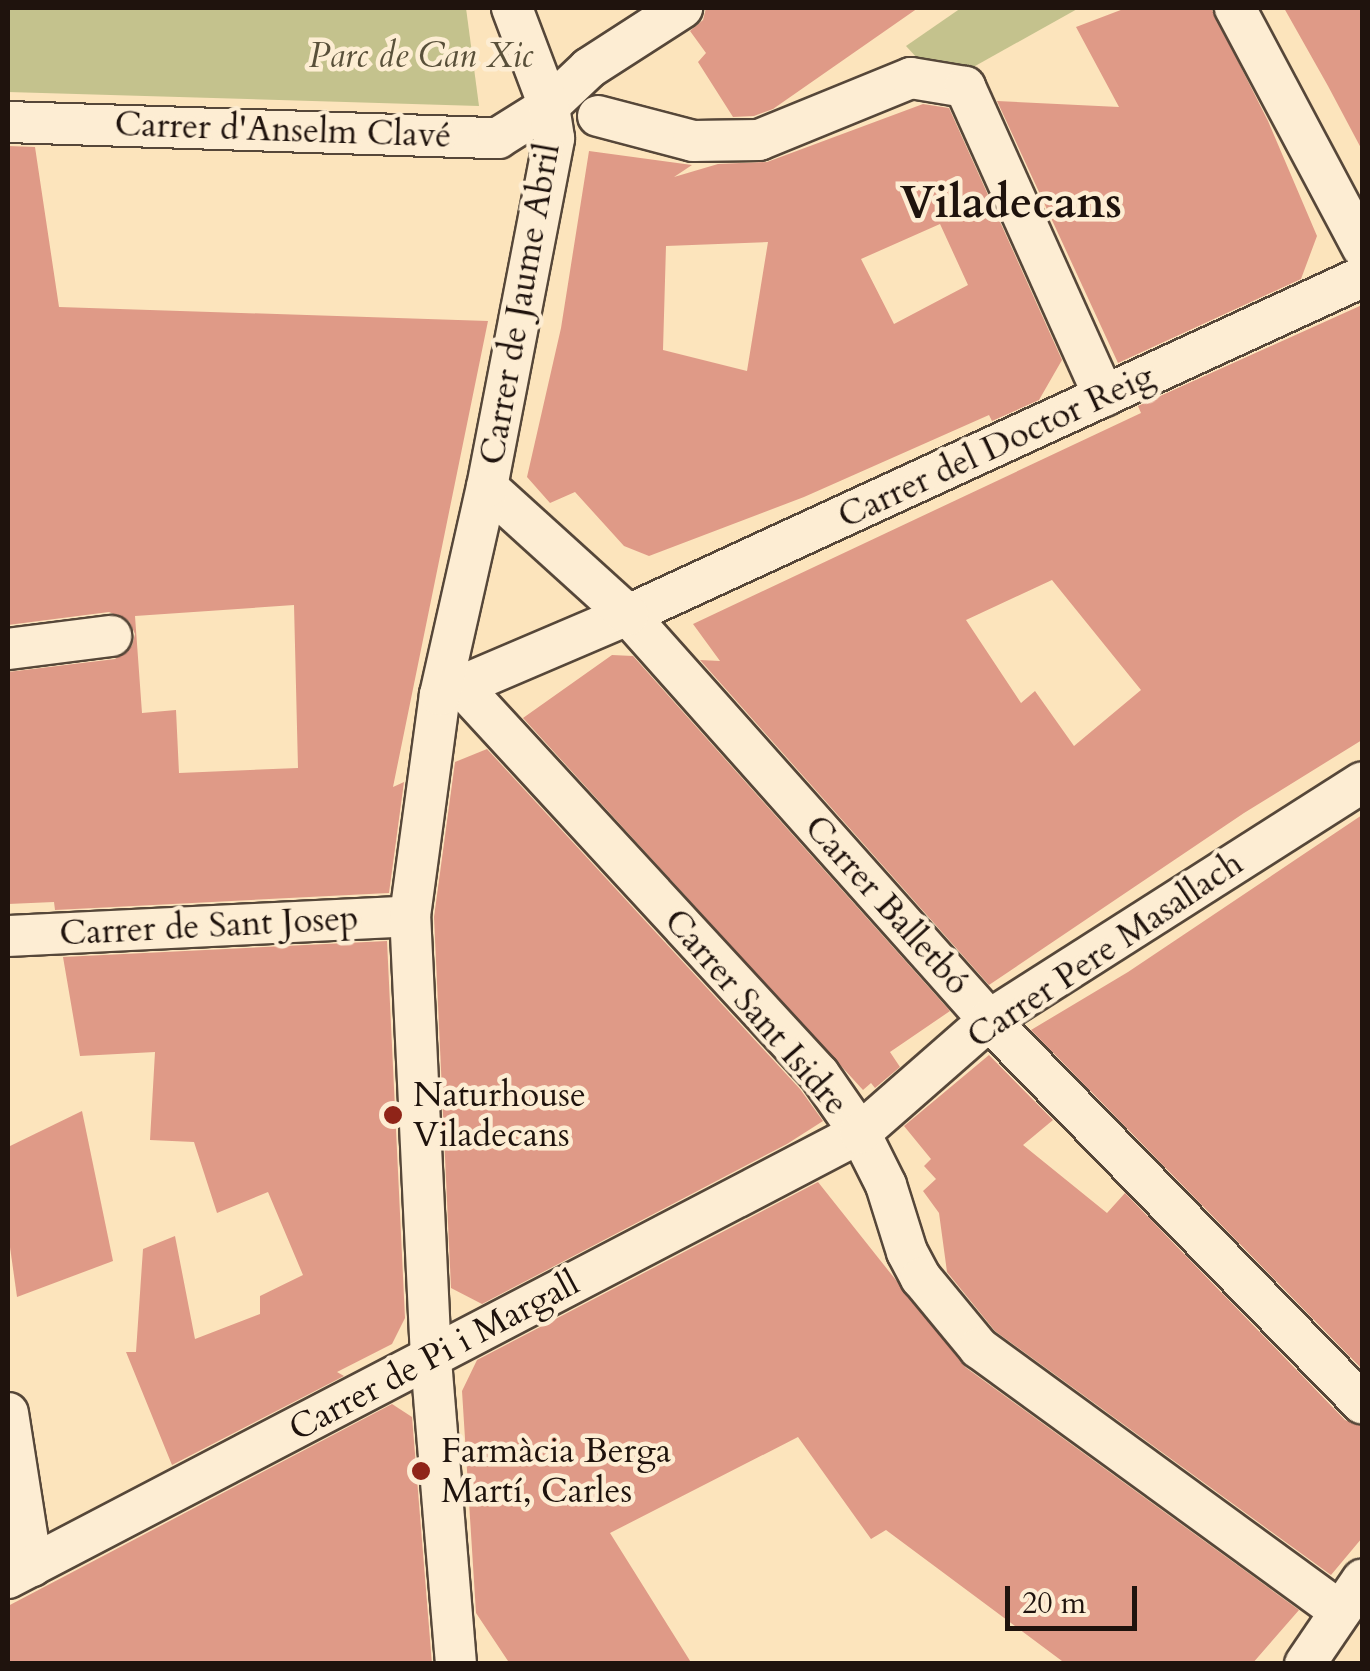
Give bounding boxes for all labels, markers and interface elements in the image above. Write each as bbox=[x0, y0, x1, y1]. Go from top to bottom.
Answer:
park label: Parc de Can Xic bbox=[309, 35, 533, 77]
street label: Carrer d'Anselm Clavé bbox=[114, 103, 452, 157]
street label: Carrer de Jaume Abril bbox=[471, 140, 569, 468]
district label: Viladecans bbox=[900, 176, 1122, 230]
street label: Carrer del Doctor Reig bbox=[832, 354, 1160, 538]
street label: Carrer Balletbó bbox=[795, 807, 979, 1003]
street label: Carrer Pere Masallach bbox=[959, 842, 1251, 1058]
street label: Carrer de Sant Josep bbox=[58, 897, 360, 955]
street label: Carrer Sant Isidre bbox=[655, 900, 857, 1124]
place label: Naturhouse Viladecans bbox=[413, 1074, 586, 1156]
marker: Naturhouse Viladecans bbox=[382, 1104, 404, 1126]
street label: Carrer de Pi i Margall bbox=[282, 1262, 586, 1450]
place label: Farmàcia Berga Martí, Carles bbox=[441, 1430, 671, 1512]
marker: Farmàcia Berga Martí, Carles bbox=[410, 1460, 432, 1482]
scale bar bbox=[1010, 1566, 1142, 1628]
text: 20 m bbox=[1022, 1583, 1086, 1624]

